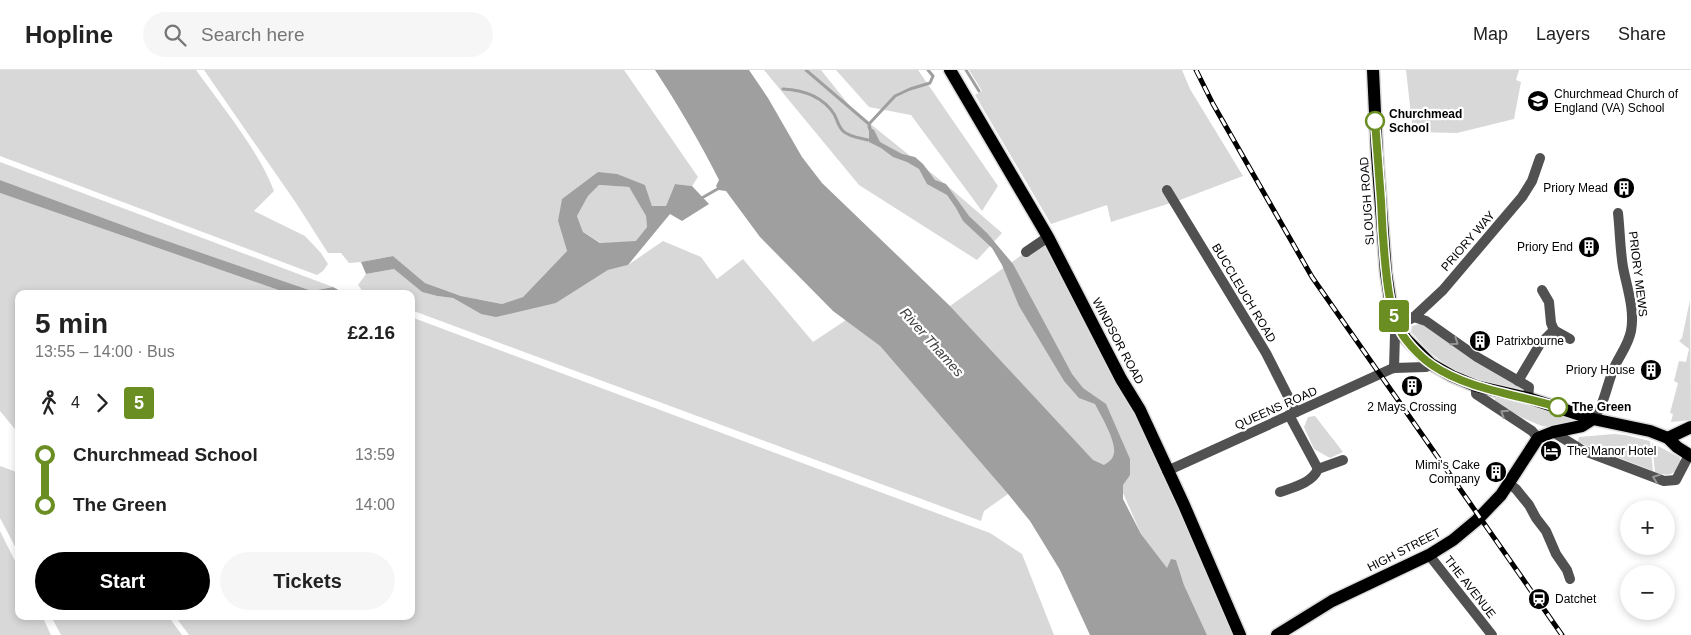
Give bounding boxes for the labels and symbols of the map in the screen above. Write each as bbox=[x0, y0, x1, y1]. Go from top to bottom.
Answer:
place label: Churchmead Church of England (VA) School bbox=[1554, 87, 1679, 115]
school or university icon: Churchmead Church of England (VA) School bbox=[1526, 89, 1550, 113]
place label: Churchmead School bbox=[1389, 107, 1462, 135]
marker: Churchmead School bbox=[1365, 111, 1385, 131]
street label: SLOUGH ROAD bbox=[1357, 156, 1377, 246]
building icon: Priory Mead bbox=[1612, 176, 1636, 200]
place label: Priory Mead bbox=[1543, 181, 1608, 195]
street label: PRIORY WAY bbox=[1438, 208, 1498, 274]
street label: PRIORY MEWS bbox=[1626, 230, 1650, 318]
building icon: Priory End bbox=[1577, 235, 1601, 259]
place label: Priory End bbox=[1517, 240, 1573, 254]
street label: BUCCLEUCH ROAD bbox=[1209, 241, 1279, 345]
street label: WINDSOR ROAD bbox=[1089, 295, 1147, 387]
line badge: 5 bbox=[1378, 300, 1410, 332]
water label: River Thames bbox=[897, 304, 967, 380]
building icon: Patrixbourne bbox=[1468, 329, 1492, 353]
place label: Patrixbourne bbox=[1496, 334, 1564, 348]
one-way arrow bbox=[1450, 336, 1459, 345]
building icon: Priory House bbox=[1639, 358, 1663, 382]
place label: Priory House bbox=[1566, 363, 1635, 377]
building icon: 2 Mays Crossing bbox=[1400, 374, 1424, 398]
street label: QUEENS ROAD bbox=[1233, 383, 1320, 432]
marker: The Green bbox=[1548, 397, 1568, 417]
place label: 2 Mays Crossing bbox=[1367, 400, 1457, 414]
place label: The Green bbox=[1572, 400, 1631, 414]
one-way arrow bbox=[1501, 410, 1510, 419]
hotel icon: The Manor Hotel bbox=[1539, 439, 1563, 463]
place label: The Manor Hotel bbox=[1567, 444, 1656, 458]
place label: Mimi's Cake Company bbox=[1415, 458, 1480, 486]
building icon: Mimi's Cake Company bbox=[1484, 460, 1508, 484]
one-way arrow bbox=[1652, 474, 1661, 484]
street label: HIGH STREET bbox=[1365, 525, 1444, 575]
street label: THE AVENUE bbox=[1441, 553, 1499, 621]
station icon: Datchet bbox=[1527, 587, 1551, 611]
place label: Datchet bbox=[1555, 592, 1597, 606]

